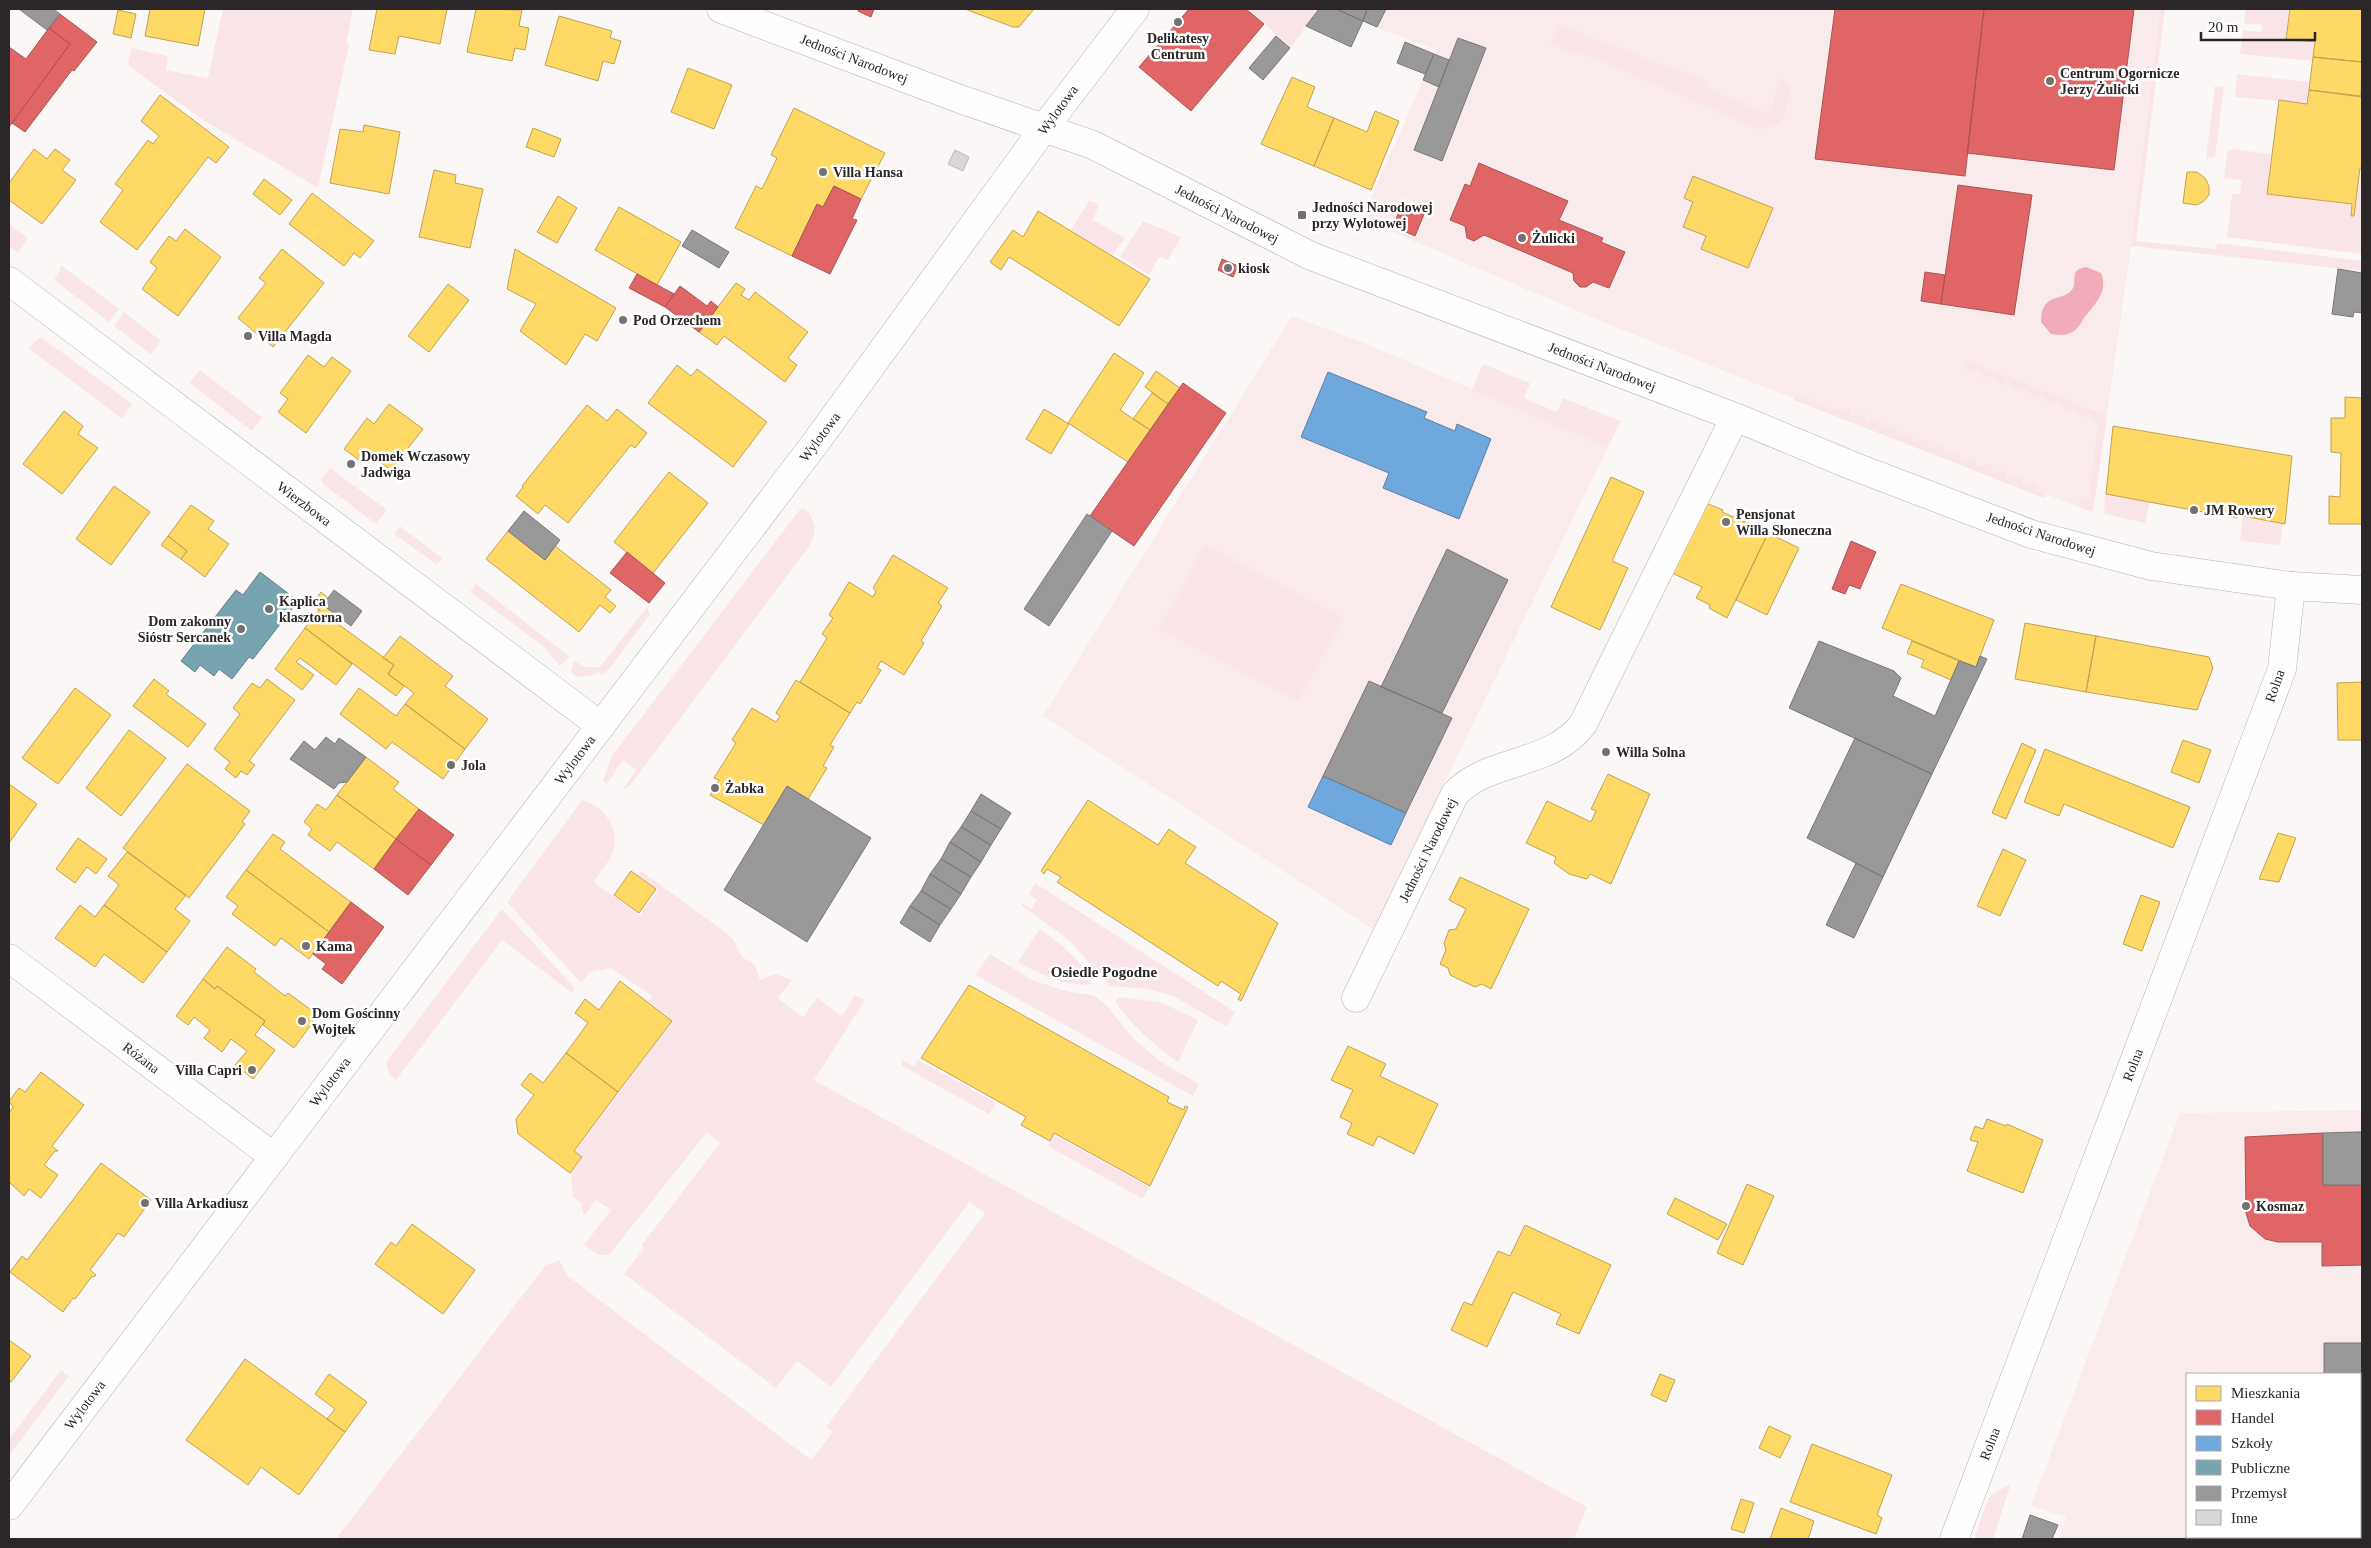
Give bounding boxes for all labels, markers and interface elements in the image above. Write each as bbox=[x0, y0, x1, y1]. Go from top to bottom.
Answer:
scale bar bbox=[2201, 10, 2315, 42]
marker: Delikatesy Centrum bbox=[1172, 16, 1184, 28]
text: 20 m bbox=[2208, 19, 2239, 35]
place label: Delikatesy Centrum bbox=[1147, 31, 1209, 62]
street label: Jedności Narodowej bbox=[798, 32, 910, 86]
place label: Centrum Ogornicze Jerzy Żulicki bbox=[2060, 66, 2179, 97]
marker: Centrum Ogornicze Jerzy Żulicki bbox=[2044, 75, 2056, 87]
street label: Wylotowa bbox=[1035, 82, 1081, 138]
place label: Villa Hansa bbox=[833, 165, 903, 180]
marker: Villa Hansa bbox=[817, 166, 829, 178]
street label: Jedności Narodowej bbox=[1173, 181, 1281, 247]
place label: Jedności Narodowej przy Wylotowej bbox=[1312, 200, 1433, 231]
marker: Jedności Narodowej przy Wylotowej bbox=[1296, 209, 1308, 221]
place label: Żulicki bbox=[1532, 230, 1575, 246]
marker: Żulicki bbox=[1516, 232, 1528, 244]
place label: kiosk bbox=[1238, 261, 1270, 276]
marker: kiosk bbox=[1222, 262, 1234, 274]
place label: Pod Orzechem bbox=[633, 313, 722, 328]
marker: Pod Orzechem bbox=[617, 314, 629, 326]
place label: Villa Magda bbox=[258, 329, 332, 344]
marker: Villa Magda bbox=[242, 330, 254, 342]
street label: Jedności Narodowej bbox=[1546, 340, 1658, 394]
street label: Wylotowa bbox=[797, 409, 844, 464]
place label: Domek Wczasowy Jadwiga bbox=[361, 449, 470, 480]
marker: Domek Wczasowy Jadwiga bbox=[345, 458, 357, 470]
street label: Wierzbowa bbox=[274, 479, 335, 530]
place label: JM Rowery bbox=[2204, 503, 2274, 518]
marker: JM Rowery bbox=[2188, 504, 2200, 516]
place label: Pensjonat Willa Słoneczna bbox=[1736, 507, 1832, 538]
street label: Jedności Narodowej bbox=[1985, 509, 2097, 559]
marker: Pensjonat Willa Słoneczna bbox=[1720, 516, 1732, 528]
place label: Kaplica klasztorna bbox=[279, 594, 342, 625]
marker: Kaplica klasztorna bbox=[263, 603, 275, 615]
place label: Dom zakonny Sióstr Sercanek bbox=[138, 614, 231, 645]
marker: Dom zakonny Sióstr Sercanek bbox=[235, 623, 247, 635]
street label: Rolna bbox=[2262, 667, 2288, 704]
street label: Wylotowa bbox=[552, 732, 599, 787]
place label: Willa Solna bbox=[1616, 745, 1685, 760]
marker: Willa Solna bbox=[1600, 746, 1612, 758]
place label: Jola bbox=[461, 758, 486, 773]
marker: Jola bbox=[445, 759, 457, 771]
place label: Żabka bbox=[725, 780, 764, 796]
marker: Żabka bbox=[709, 782, 721, 794]
street label: Jedności Narodowej bbox=[1396, 796, 1460, 904]
place label: Kama bbox=[316, 939, 353, 954]
marker: Kama bbox=[300, 940, 312, 952]
district label: Osiedle Pogodne bbox=[1051, 964, 1157, 980]
place label: Dom Gościnny Wojtek bbox=[312, 1006, 400, 1037]
marker: Dom Gościnny Wojtek bbox=[296, 1015, 308, 1027]
street label: Różana bbox=[120, 1039, 163, 1077]
street label: Rolna bbox=[2120, 1046, 2146, 1083]
street label: Wylotowa bbox=[307, 1054, 354, 1109]
place label: Villa Capri bbox=[175, 1063, 242, 1078]
marker: Villa Capri bbox=[246, 1064, 258, 1076]
place label: Villa Arkadiusz bbox=[155, 1196, 248, 1211]
marker: Villa Arkadiusz bbox=[139, 1197, 151, 1209]
place label: Kosmaz bbox=[2256, 1199, 2304, 1214]
marker: Kosmaz bbox=[2240, 1200, 2252, 1212]
legend bbox=[2186, 1373, 2361, 1538]
street label: Wylotowa bbox=[62, 1377, 109, 1432]
text: Mieszkania bbox=[2231, 1385, 2300, 1401]
text: Handel bbox=[2231, 1410, 2274, 1426]
street label: Rolna bbox=[1977, 1425, 2003, 1462]
text: Szkoły bbox=[2231, 1435, 2273, 1451]
text: Publiczne bbox=[2231, 1460, 2290, 1476]
text: Przemysł bbox=[2231, 1485, 2288, 1501]
text: Inne bbox=[2231, 1510, 2258, 1526]

